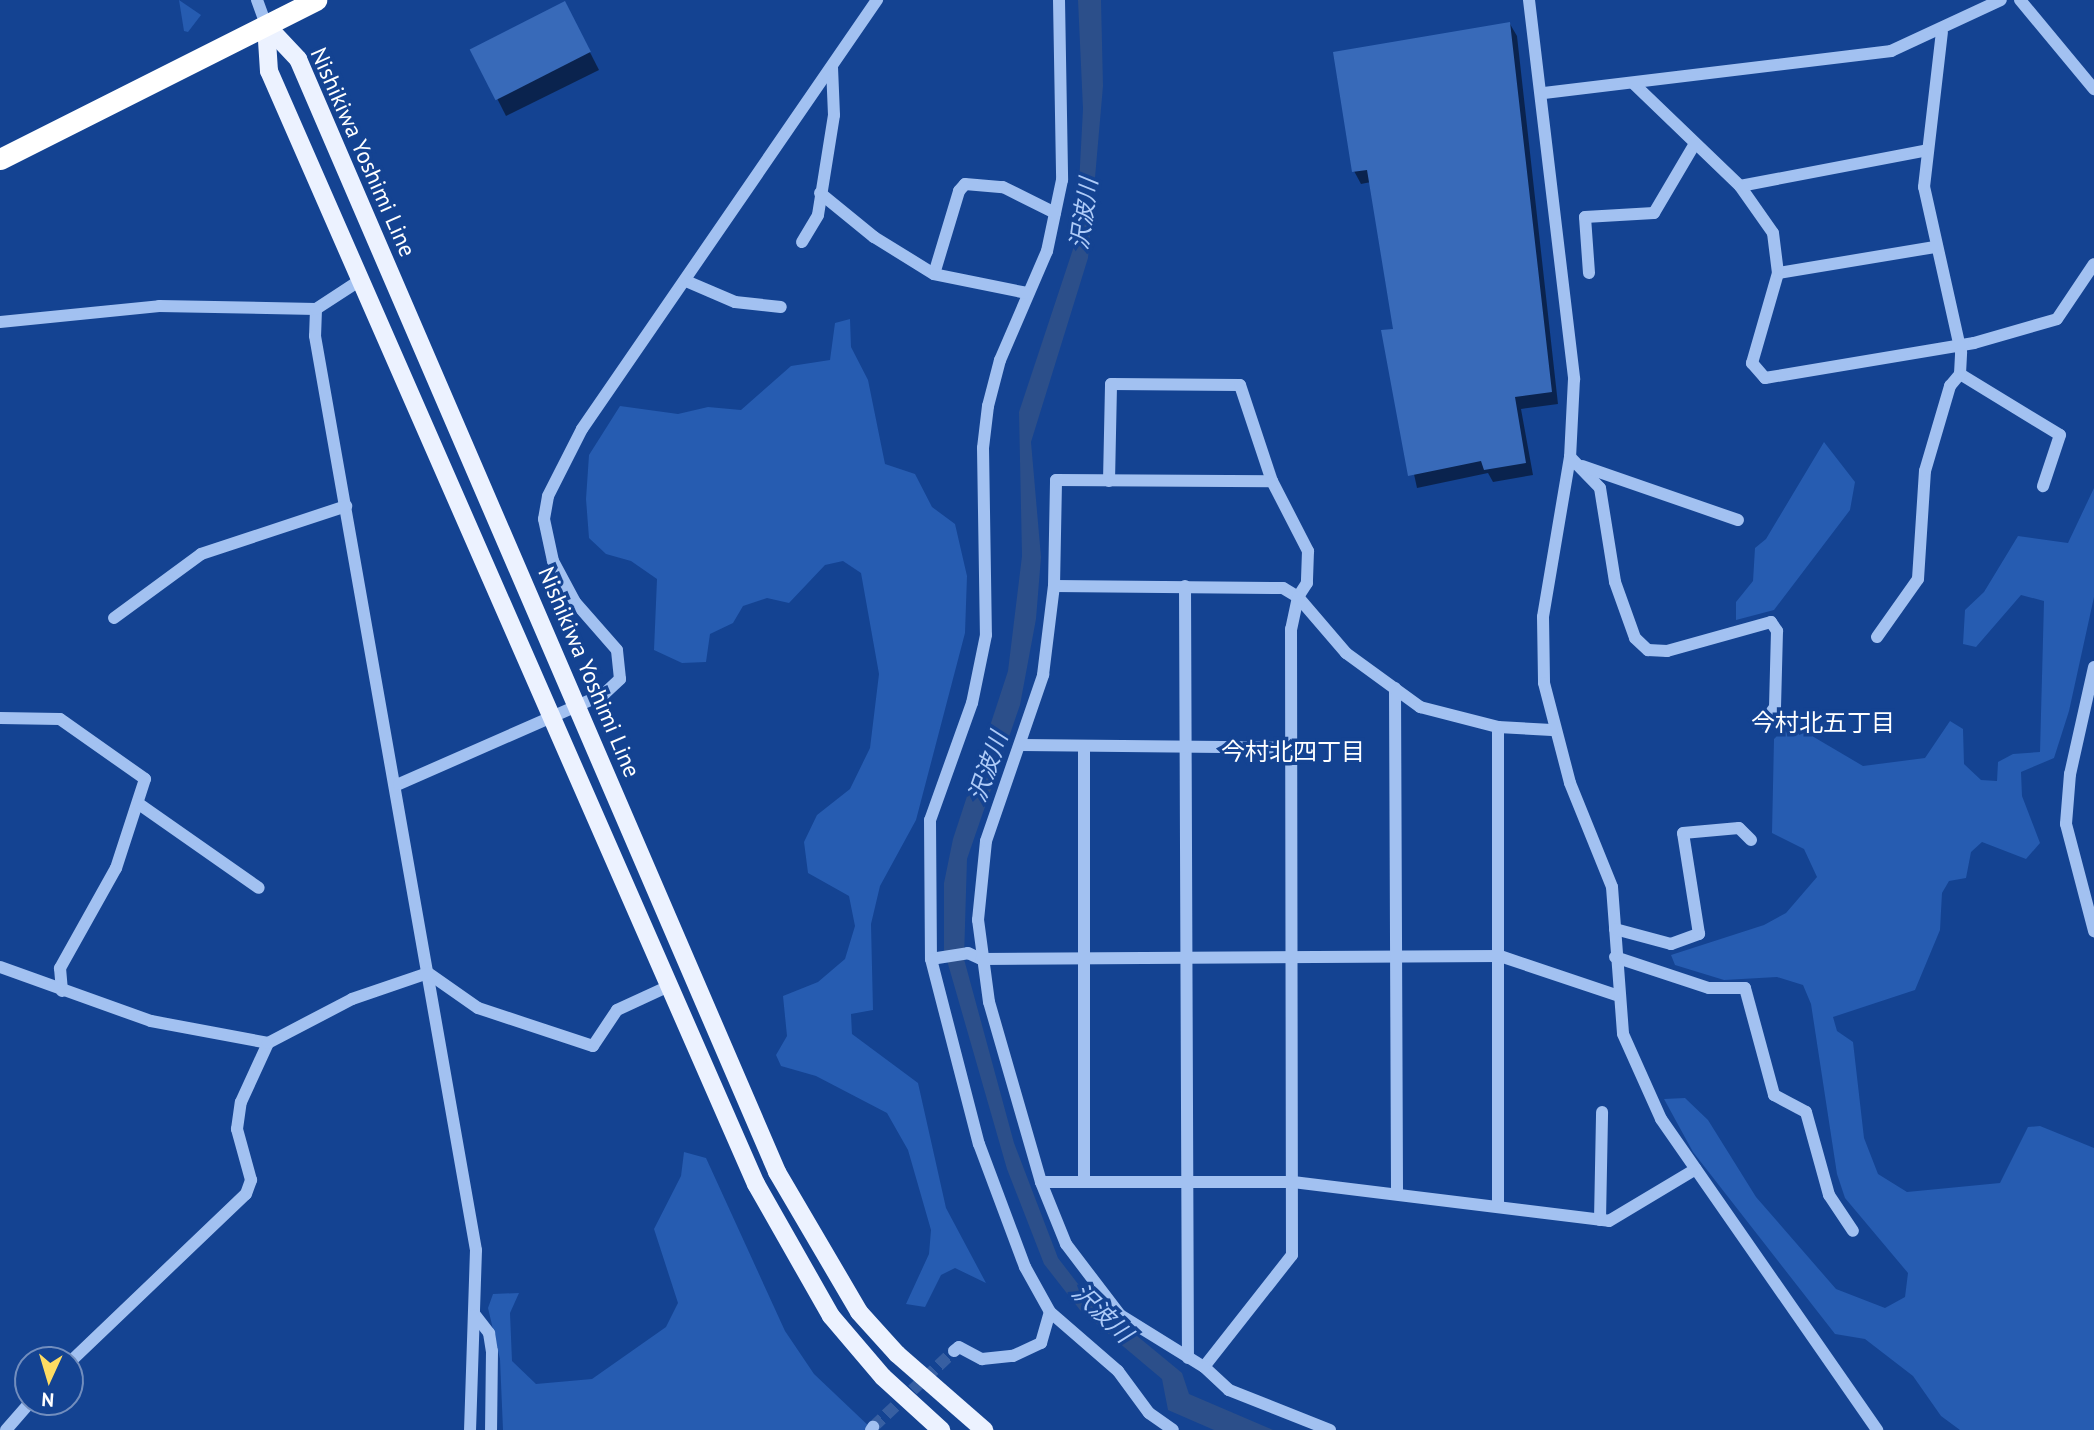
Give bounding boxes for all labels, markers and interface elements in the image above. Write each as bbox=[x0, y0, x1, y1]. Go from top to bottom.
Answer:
street label: Nishikiwa Yoshimi Line bbox=[304, 43, 422, 261]
water label: 沢波川 bbox=[1065, 176, 1103, 252]
street label: Nishikiwa Yoshimi Line bbox=[532, 562, 646, 782]
district label: 今村北五丁目 bbox=[1751, 709, 1895, 737]
water label: 沢波川 bbox=[963, 728, 1013, 806]
district label: 今村北四丁目 bbox=[1221, 738, 1365, 766]
water label: 沢波川 bbox=[1066, 1278, 1138, 1348]
north arrow bbox=[14, 1346, 84, 1416]
text: N bbox=[41, 1388, 55, 1412]

